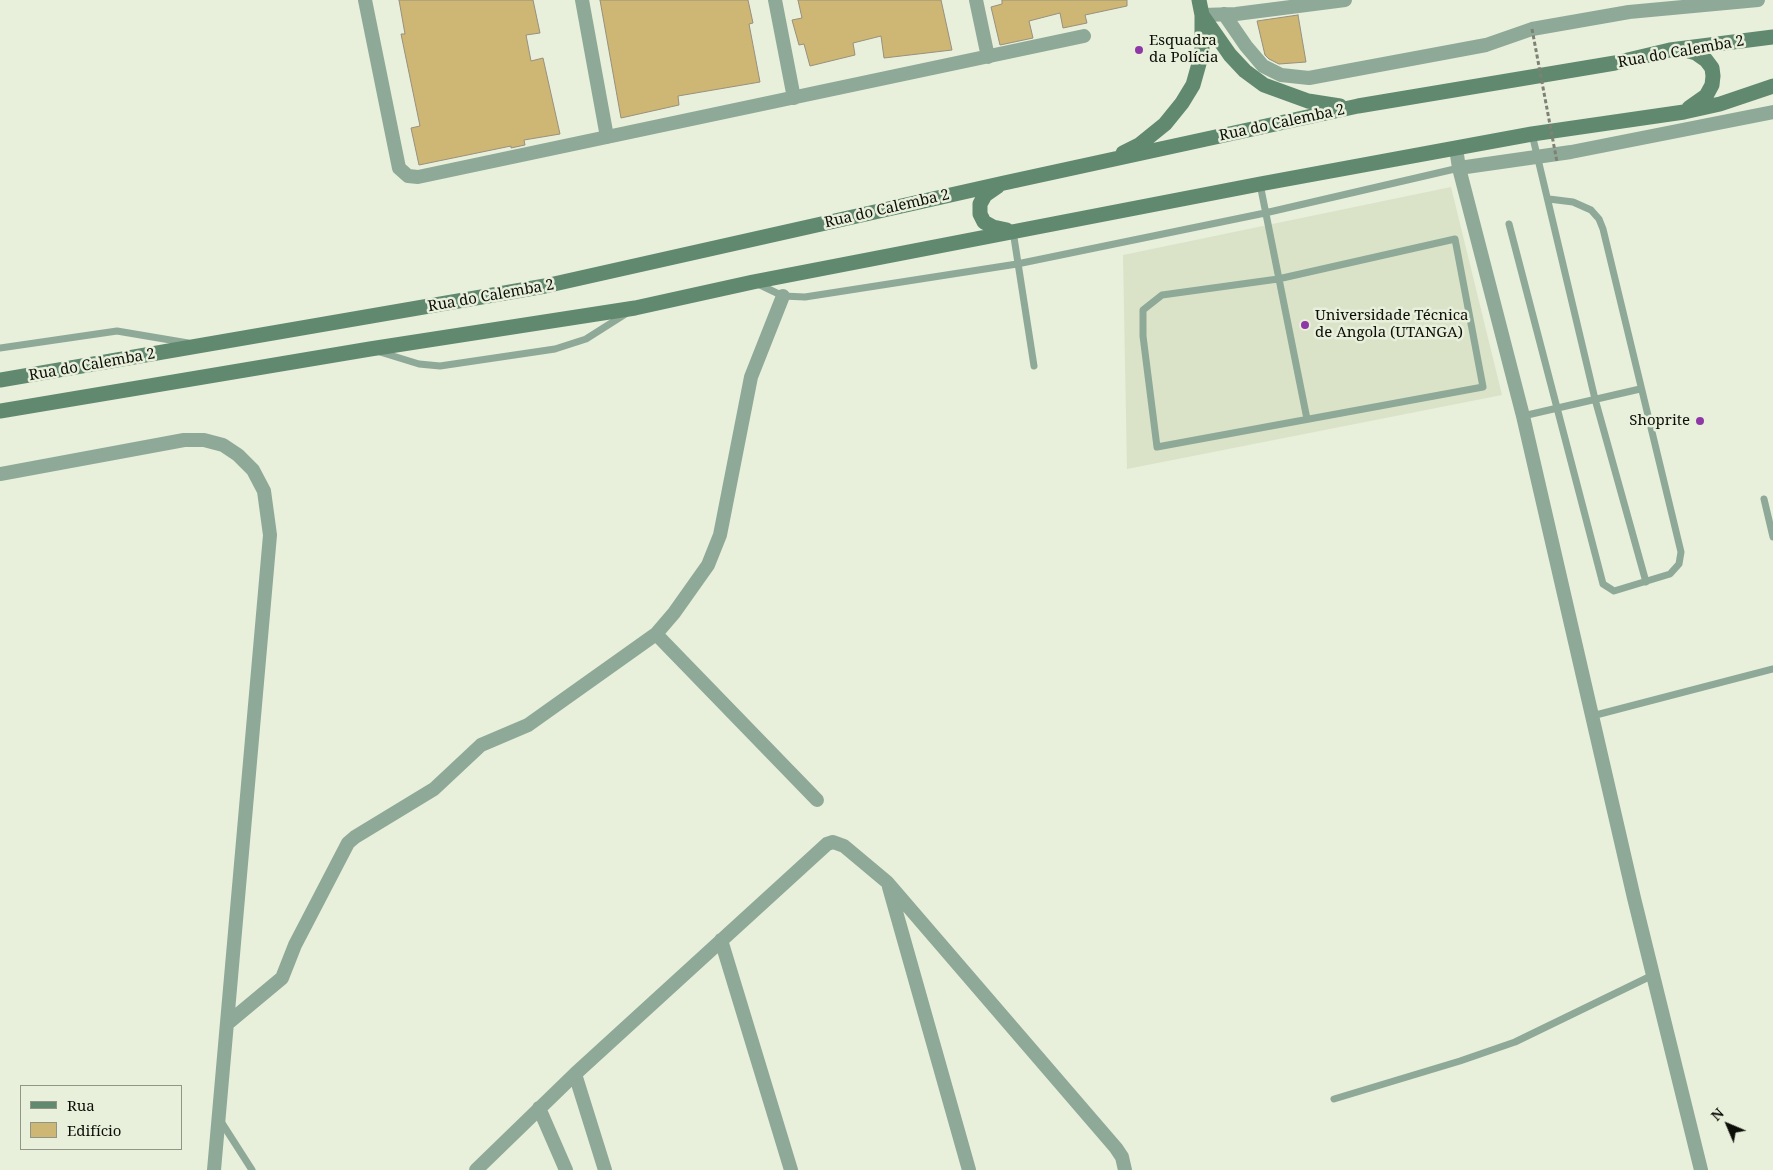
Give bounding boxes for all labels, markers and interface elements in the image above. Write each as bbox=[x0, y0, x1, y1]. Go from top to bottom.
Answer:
place label: Esquadra da Polícia bbox=[1149, 32, 1218, 67]
street label: Rua do Calemba 2 bbox=[1616, 32, 1746, 72]
marker: Esquadra da Polícia bbox=[1133, 44, 1145, 56]
street label: Rua do Calemba 2 bbox=[1218, 101, 1346, 145]
street label: Rua do Calemba 2 bbox=[823, 186, 951, 232]
street label: Rua do Calemba 2 bbox=[426, 276, 556, 316]
place label: Universidade Técnica de Angola (UTANGA) bbox=[1315, 307, 1469, 342]
marker: Universidade Técnica de Angola (UTANGA) bbox=[1299, 319, 1311, 331]
street label: Rua do Calemba 2 bbox=[27, 345, 157, 385]
place label: Shoprite bbox=[1629, 412, 1690, 430]
marker: Shoprite bbox=[1694, 415, 1706, 427]
legend bbox=[20, 1085, 182, 1150]
text: Rua bbox=[67, 1095, 95, 1115]
north arrow bbox=[1703, 1100, 1753, 1150]
text: N bbox=[1706, 1103, 1728, 1125]
text: Edifício bbox=[67, 1120, 122, 1140]

